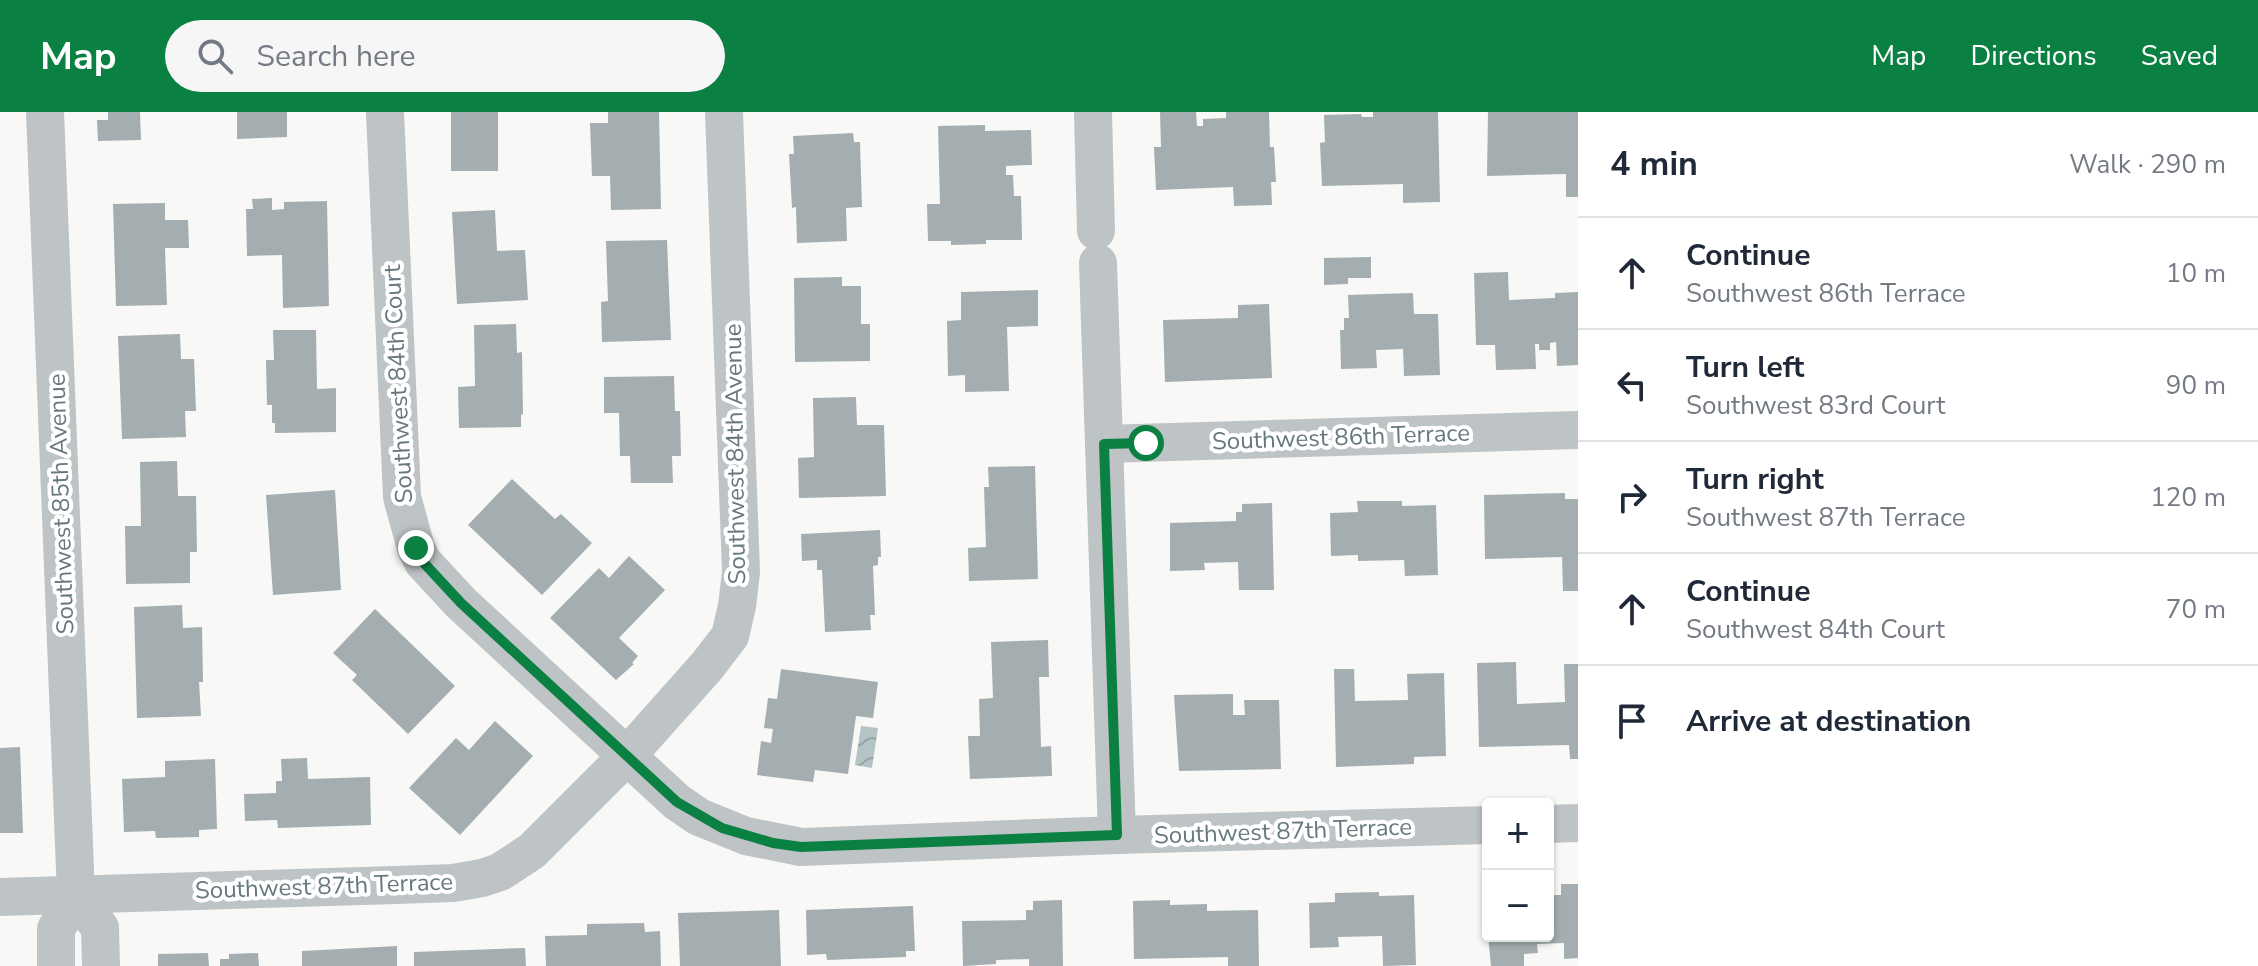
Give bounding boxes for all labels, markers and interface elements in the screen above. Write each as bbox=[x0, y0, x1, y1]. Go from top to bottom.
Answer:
search box bbox=[165, 20, 725, 92]
text: Map bbox=[40, 31, 117, 82]
icon: search bbox=[193, 34, 237, 78]
text: Search here bbox=[257, 36, 416, 77]
text: Map bbox=[1871, 37, 1926, 75]
text: Directions bbox=[1970, 37, 2097, 75]
text: Saved bbox=[2141, 37, 2218, 75]
text: 4 min bbox=[1610, 141, 1698, 187]
text: Walk · 290 m bbox=[2069, 147, 2226, 182]
text: Continue bbox=[1686, 235, 1811, 276]
icon: ahead bbox=[1610, 251, 1654, 295]
text: 10 m bbox=[2166, 256, 2226, 291]
street label: Southwest 84th Court bbox=[376, 263, 420, 504]
text: Southwest 86th Terrace bbox=[1686, 276, 1966, 311]
street label: Southwest 84th Avenue bbox=[717, 323, 753, 585]
text: Turn left bbox=[1686, 347, 1804, 388]
icon: left bbox=[1610, 363, 1654, 407]
text: 90 m bbox=[2166, 368, 2226, 403]
street label: Southwest 85th Avenue bbox=[40, 373, 82, 635]
text: Southwest 83rd Court bbox=[1686, 388, 1945, 423]
street label: Southwest 86th Terrace bbox=[1211, 417, 1471, 457]
route start bbox=[1128, 425, 1164, 461]
text: Turn right bbox=[1686, 459, 1824, 500]
icon: right bbox=[1610, 475, 1654, 519]
text: 120 m bbox=[2150, 480, 2226, 515]
text: Southwest 87th Terrace bbox=[1686, 500, 1966, 535]
route end bbox=[398, 530, 434, 566]
text: Continue bbox=[1686, 571, 1811, 612]
icon: ahead bbox=[1610, 587, 1654, 631]
text: 70 m bbox=[2166, 592, 2226, 627]
text: Southwest 84th Court bbox=[1686, 612, 1945, 647]
icon: arrive bbox=[1610, 699, 1654, 743]
text: Arrive at destination bbox=[1686, 701, 1971, 742]
map controls bbox=[1482, 798, 1554, 942]
button: + bbox=[1482, 798, 1554, 870]
street label: Southwest 87th Terrace bbox=[1153, 811, 1413, 851]
street label: Southwest 87th Terrace bbox=[194, 866, 454, 906]
button: − bbox=[1482, 870, 1554, 942]

